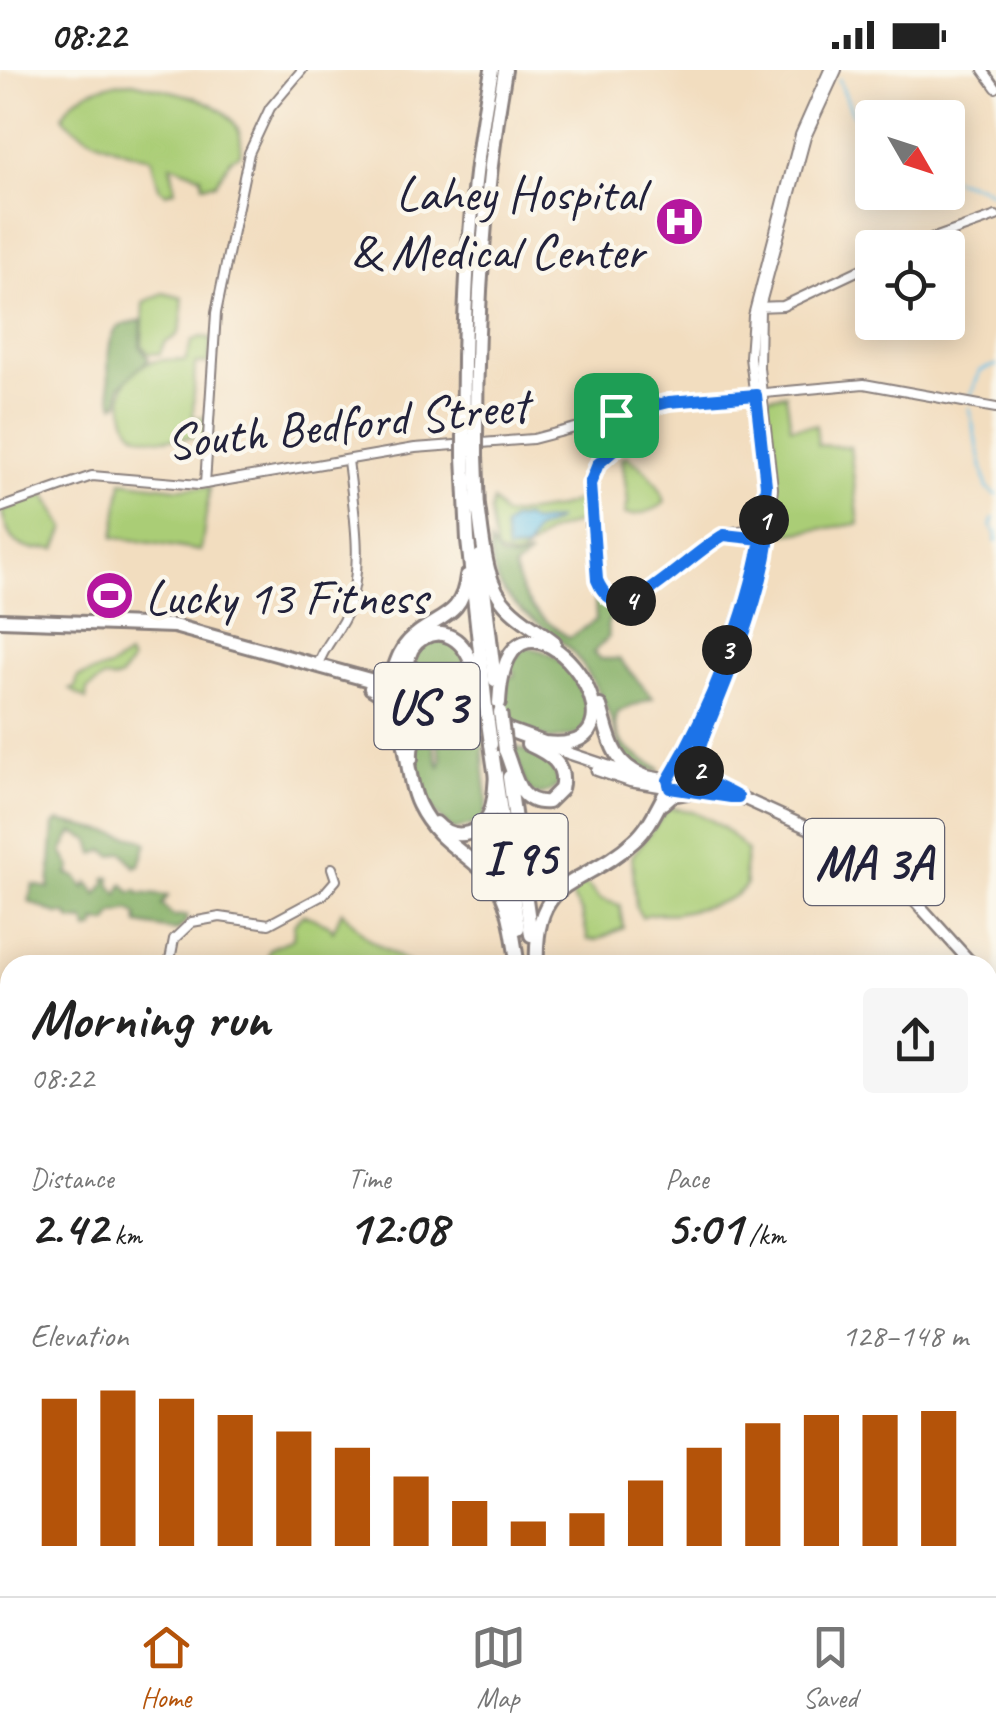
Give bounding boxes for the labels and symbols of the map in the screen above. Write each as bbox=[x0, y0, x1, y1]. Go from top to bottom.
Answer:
north arrow bbox=[855, 100, 965, 210]
place label: Lahey Hospital & Medical Center bbox=[351, 162, 653, 283]
hospital icon: Lahey Hospital & Medical Center bbox=[653, 195, 705, 247]
street label: South Bedford Street bbox=[163, 372, 538, 474]
pin bbox=[574, 373, 659, 458]
pin: 1 bbox=[739, 495, 789, 545]
place label: Lucky 13 Fitness bbox=[145, 566, 432, 629]
sports icon: Lucky 13 Fitness bbox=[84, 570, 136, 622]
pin: 4 bbox=[606, 576, 656, 626]
pin: 3 bbox=[702, 625, 752, 675]
road number: US 3 bbox=[374, 663, 480, 749]
pin: 2 bbox=[674, 746, 724, 796]
road number: I 95 bbox=[472, 814, 568, 900]
road number: MA 3A bbox=[804, 819, 944, 905]

